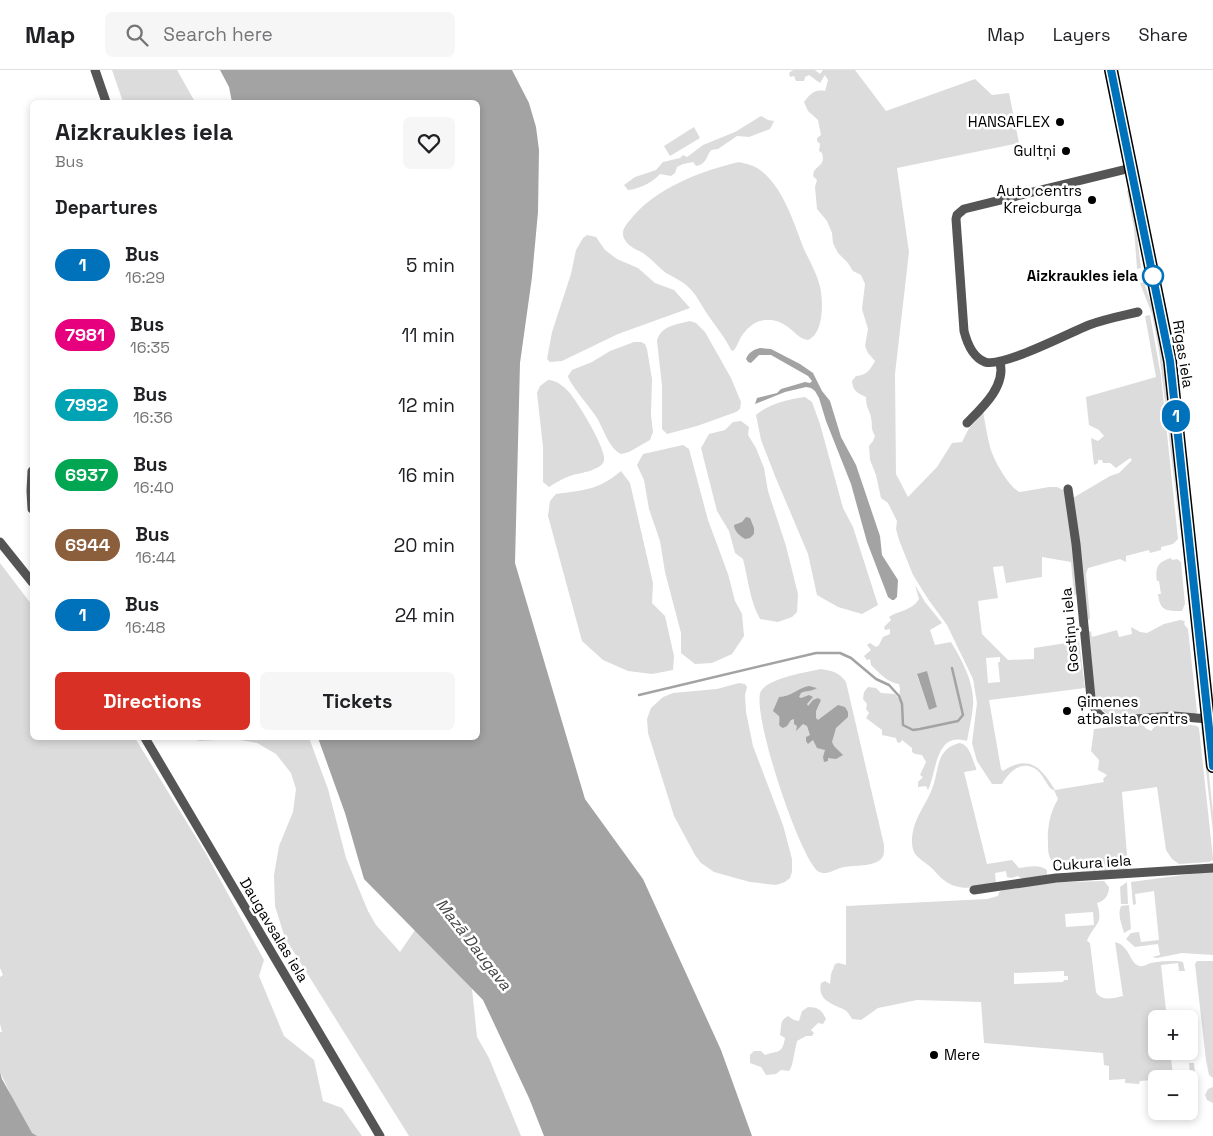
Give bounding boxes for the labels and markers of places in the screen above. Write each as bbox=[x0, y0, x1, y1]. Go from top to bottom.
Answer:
place label: HANSAFLEX bbox=[968, 112, 1050, 131]
marker: HANSAFLEX bbox=[1054, 116, 1066, 128]
place label: Gultņi bbox=[1013, 141, 1056, 160]
marker: Gultņi bbox=[1060, 145, 1072, 157]
place label: Auto centrs Kreicburga bbox=[996, 181, 1082, 217]
marker: Auto centrs Kreicburga bbox=[1086, 194, 1098, 206]
marker: Aizkraukles iela bbox=[1142, 265, 1164, 287]
place label: Aizkraukles iela bbox=[1027, 266, 1138, 285]
place label: Ģimenes atbalsta centrs bbox=[1077, 692, 1188, 728]
marker: Ģimenes atbalsta centrs bbox=[1061, 705, 1073, 717]
place label: Mere bbox=[944, 1045, 980, 1064]
marker: Mere bbox=[928, 1049, 940, 1061]

